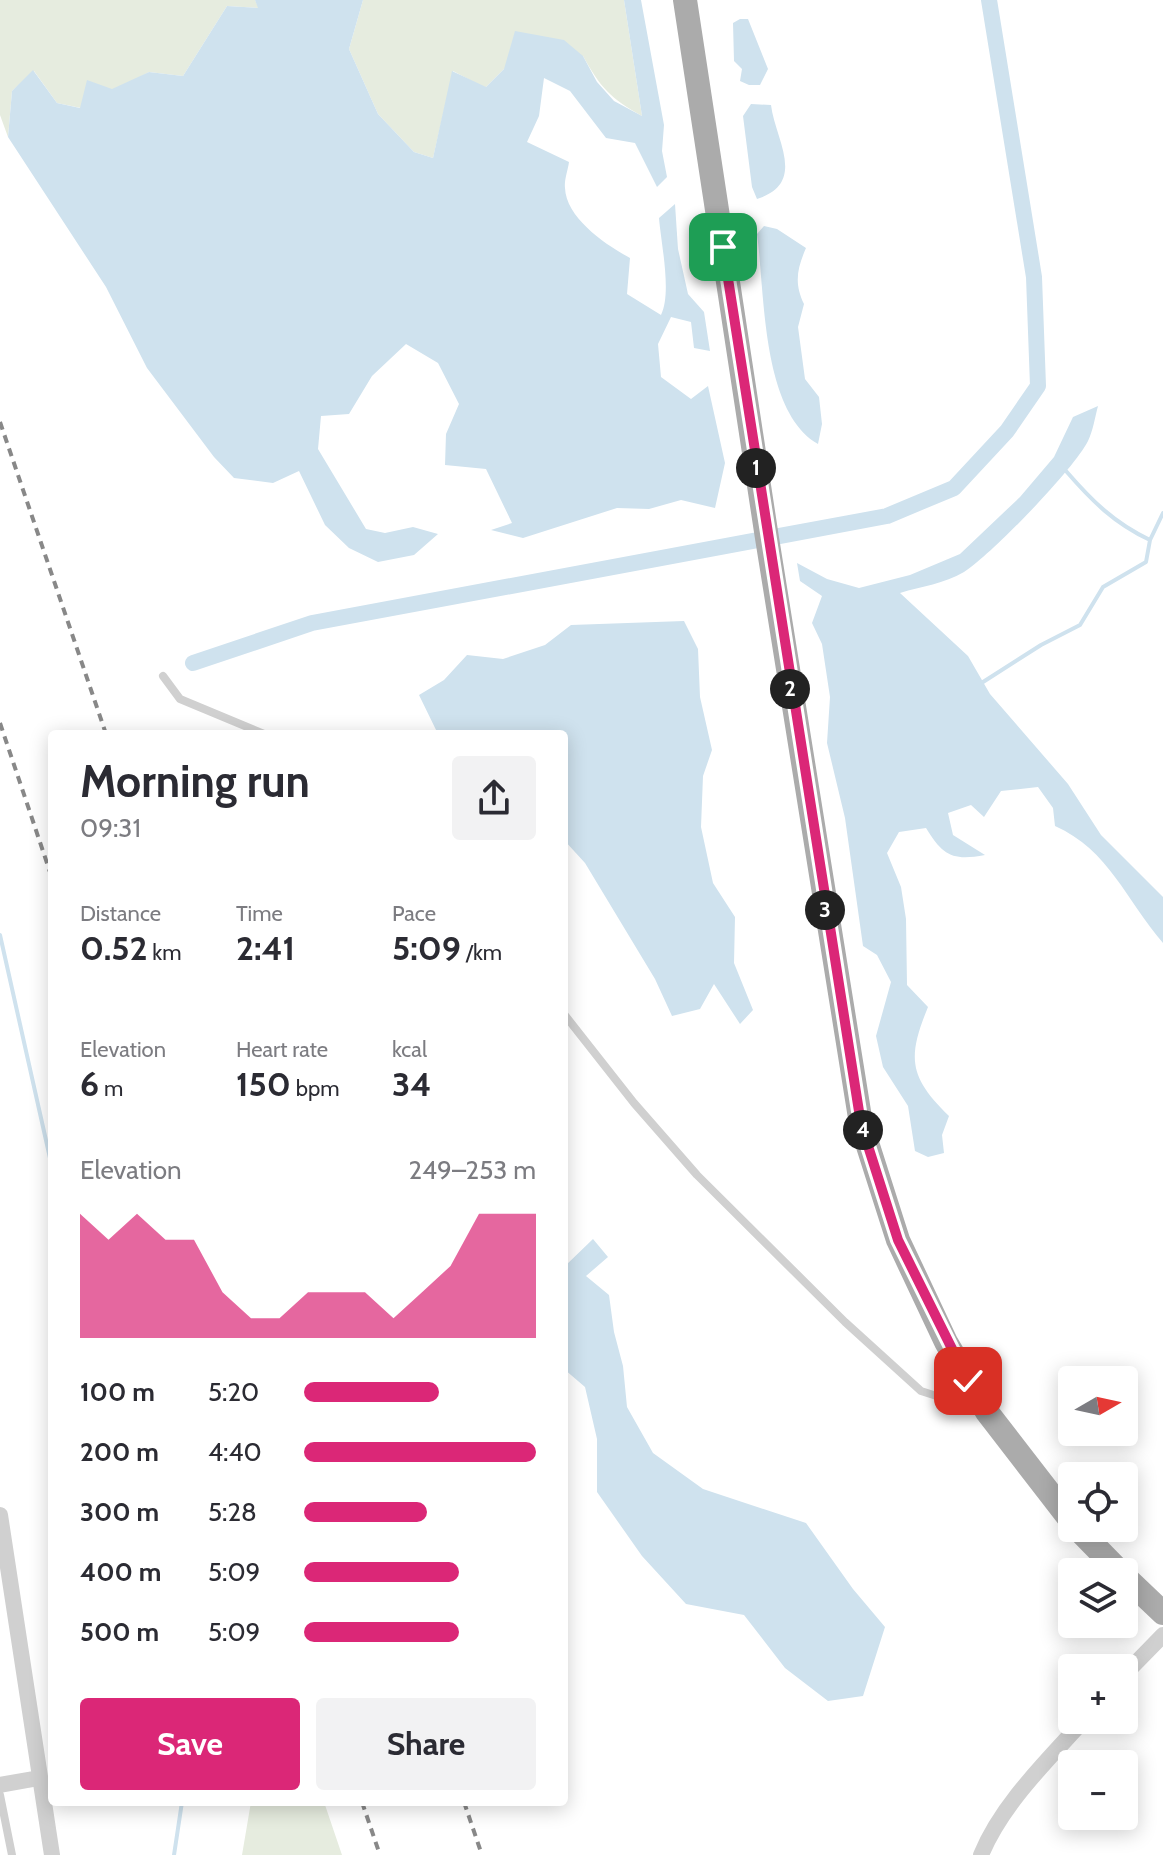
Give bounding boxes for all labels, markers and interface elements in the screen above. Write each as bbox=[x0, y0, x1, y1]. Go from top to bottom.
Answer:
pin bbox=[689, 213, 757, 281]
icon: arrive bbox=[701, 225, 745, 269]
pin: 1 bbox=[736, 448, 776, 488]
text: 1 bbox=[752, 454, 760, 481]
pin: 2 bbox=[770, 669, 810, 709]
text: 2 bbox=[784, 675, 796, 702]
text: Morning run bbox=[80, 755, 310, 808]
button: share bbox=[452, 756, 536, 840]
text: 09:31 bbox=[80, 812, 141, 844]
pin: 3 bbox=[805, 890, 845, 930]
text: 3 bbox=[819, 896, 831, 923]
text: Distance bbox=[80, 900, 161, 927]
text: Time bbox=[236, 900, 283, 927]
text: Pace bbox=[392, 900, 436, 927]
text: 0.52 bbox=[80, 927, 147, 969]
text: 2:41 bbox=[236, 927, 295, 969]
text: 5:09 bbox=[392, 927, 461, 969]
text: km bbox=[147, 939, 182, 966]
text: /km bbox=[461, 939, 502, 966]
text: Elevation bbox=[80, 1036, 166, 1063]
text: Heart rate bbox=[236, 1036, 328, 1063]
text: kcal bbox=[392, 1036, 427, 1063]
text: 6 bbox=[80, 1063, 99, 1105]
text: 150 bbox=[236, 1063, 291, 1105]
text: 34 bbox=[392, 1063, 431, 1105]
text: m bbox=[99, 1075, 123, 1102]
text: bpm bbox=[291, 1075, 340, 1102]
pin: 4 bbox=[843, 1110, 883, 1150]
text: 4 bbox=[856, 1116, 870, 1143]
text: Elevation bbox=[80, 1154, 182, 1186]
text: 249–253 m bbox=[408, 1154, 536, 1186]
pin bbox=[934, 1347, 1002, 1415]
icon: check bbox=[946, 1359, 990, 1403]
north arrow bbox=[1058, 1366, 1138, 1446]
map controls bbox=[1058, 1366, 1138, 1830]
text: 100 m bbox=[80, 1376, 155, 1408]
text: 5:20 bbox=[208, 1376, 259, 1408]
text: 200 m bbox=[80, 1436, 159, 1468]
text: 4:40 bbox=[208, 1436, 262, 1468]
button: locate bbox=[1058, 1462, 1138, 1542]
text: 300 m bbox=[80, 1496, 159, 1528]
text: 5:28 bbox=[208, 1496, 257, 1528]
text: 400 m bbox=[80, 1556, 161, 1588]
text: 5:09 bbox=[208, 1556, 260, 1588]
button: layers bbox=[1058, 1558, 1138, 1638]
text: 500 m bbox=[80, 1616, 159, 1648]
text: 5:09 bbox=[208, 1616, 260, 1648]
button: + bbox=[1058, 1654, 1138, 1734]
button: Save bbox=[80, 1698, 300, 1790]
button: Share bbox=[316, 1698, 536, 1790]
button: − bbox=[1058, 1750, 1138, 1830]

